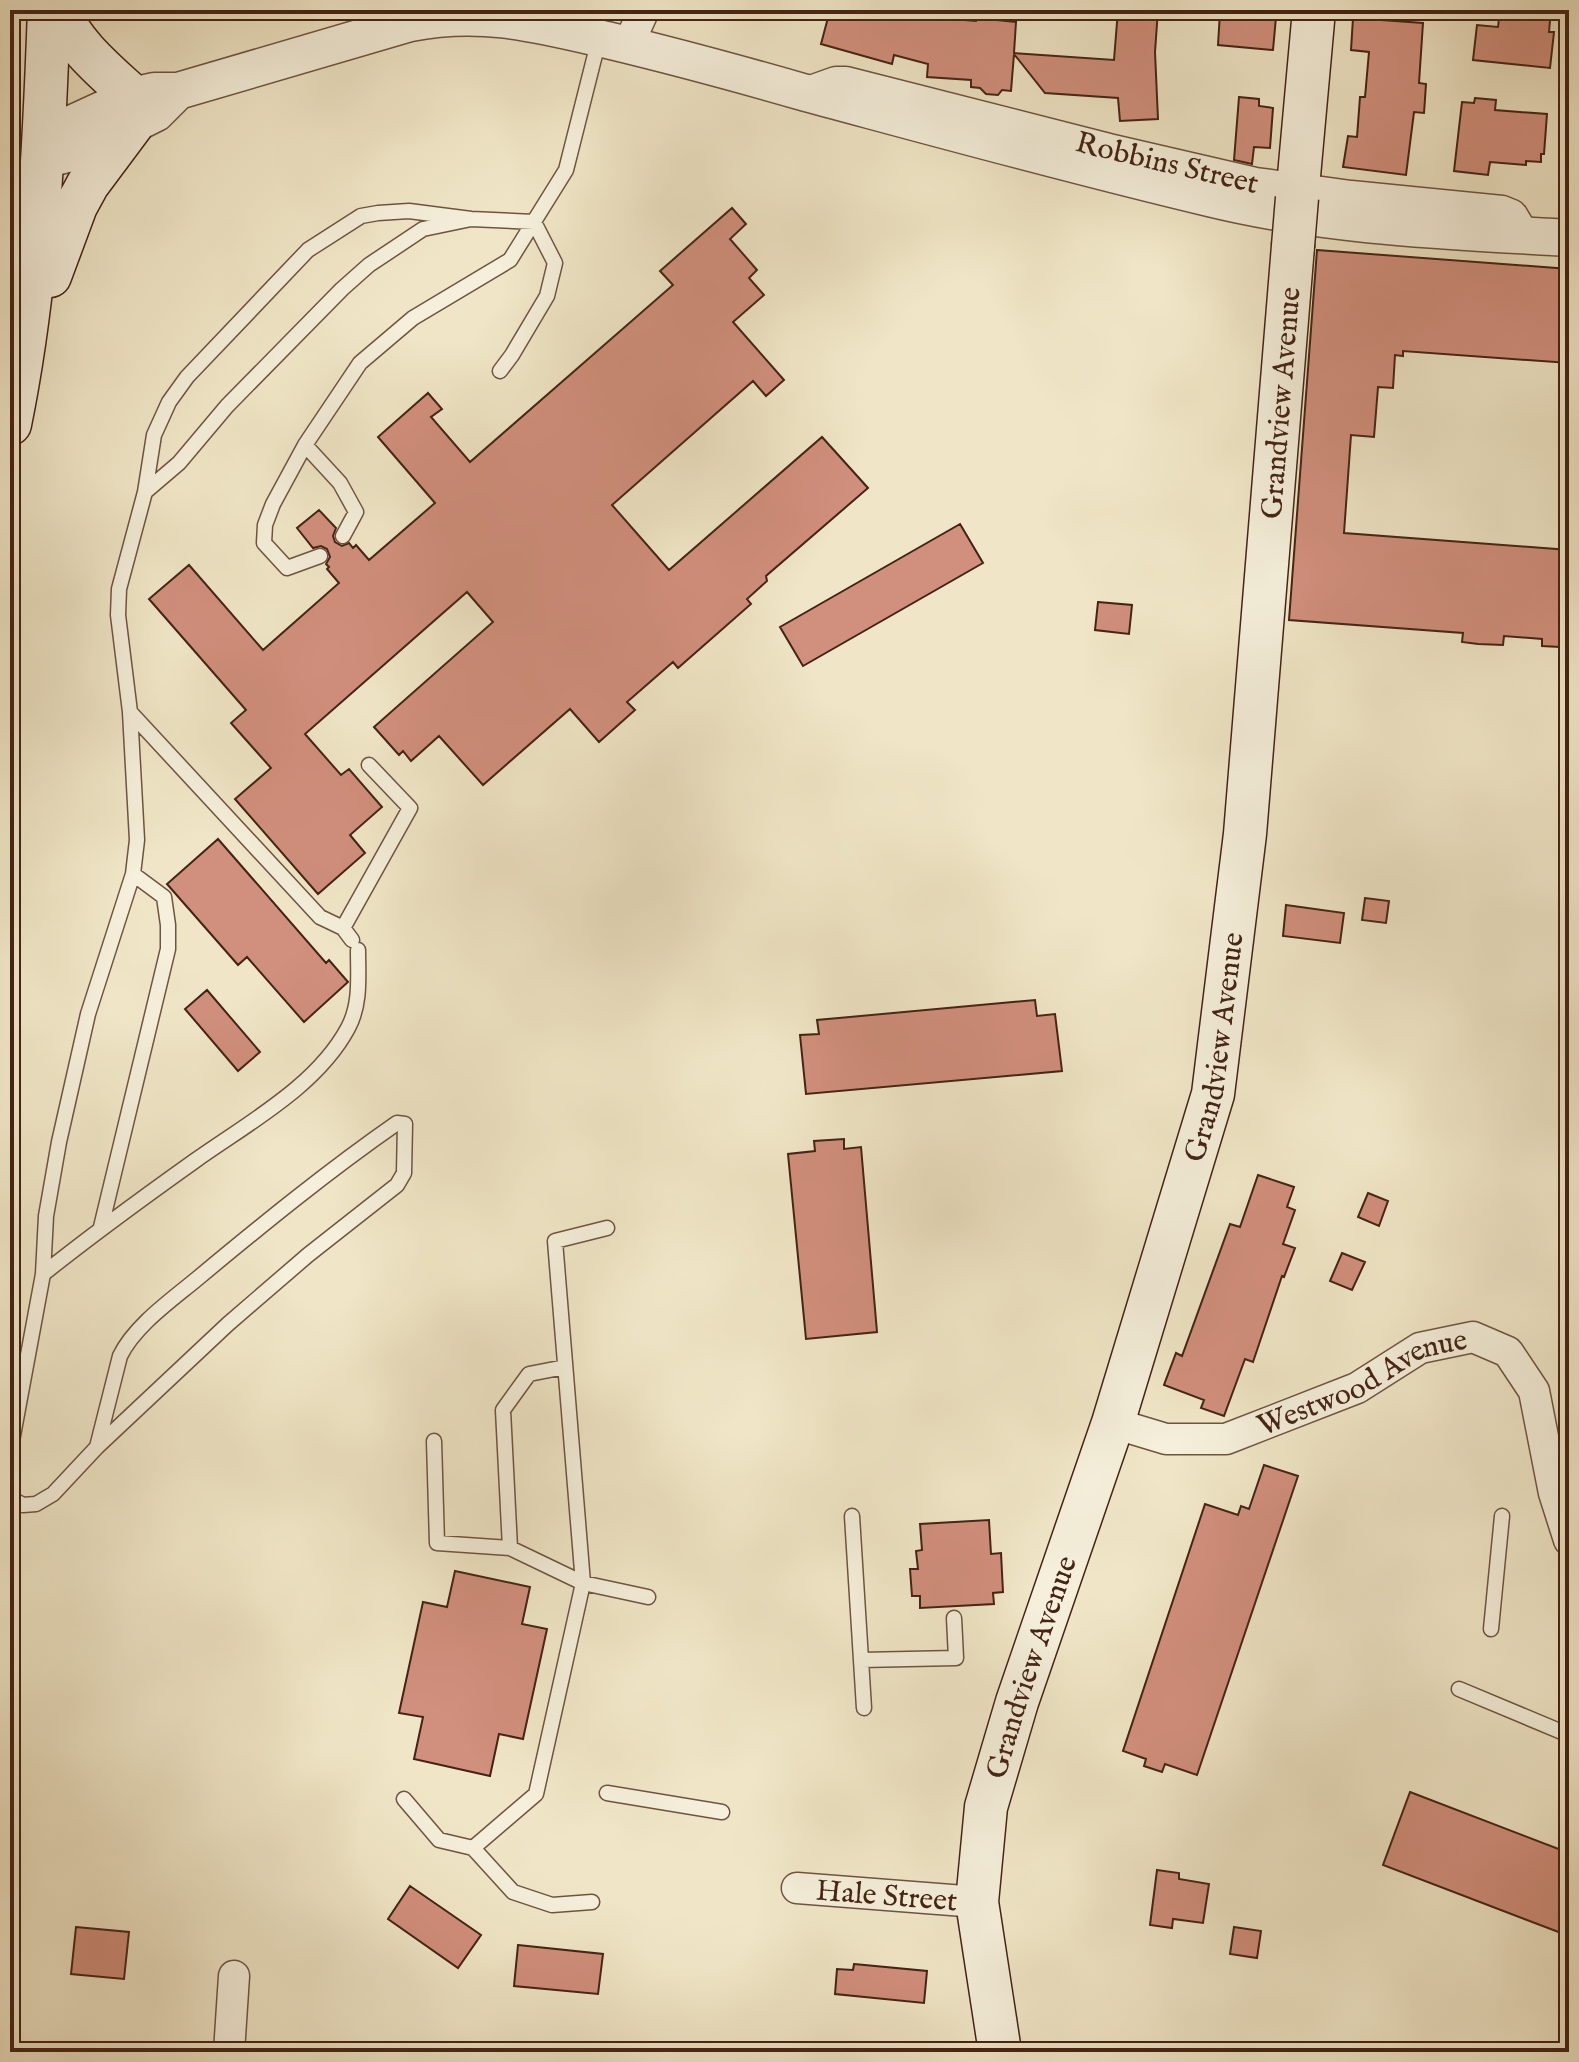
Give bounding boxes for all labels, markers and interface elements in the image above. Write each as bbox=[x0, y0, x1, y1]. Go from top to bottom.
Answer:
street label: Robbins Street bbox=[1071, 124, 1262, 204]
street label: Grandview Avenue bbox=[1254, 286, 1311, 521]
street label: Grandview Avenue bbox=[1176, 930, 1254, 1167]
street label: Westwood Avenue bbox=[1252, 1322, 1471, 1446]
street label: Grandview Avenue bbox=[978, 1551, 1087, 1784]
street label: Hale Street bbox=[814, 1873, 959, 1921]

